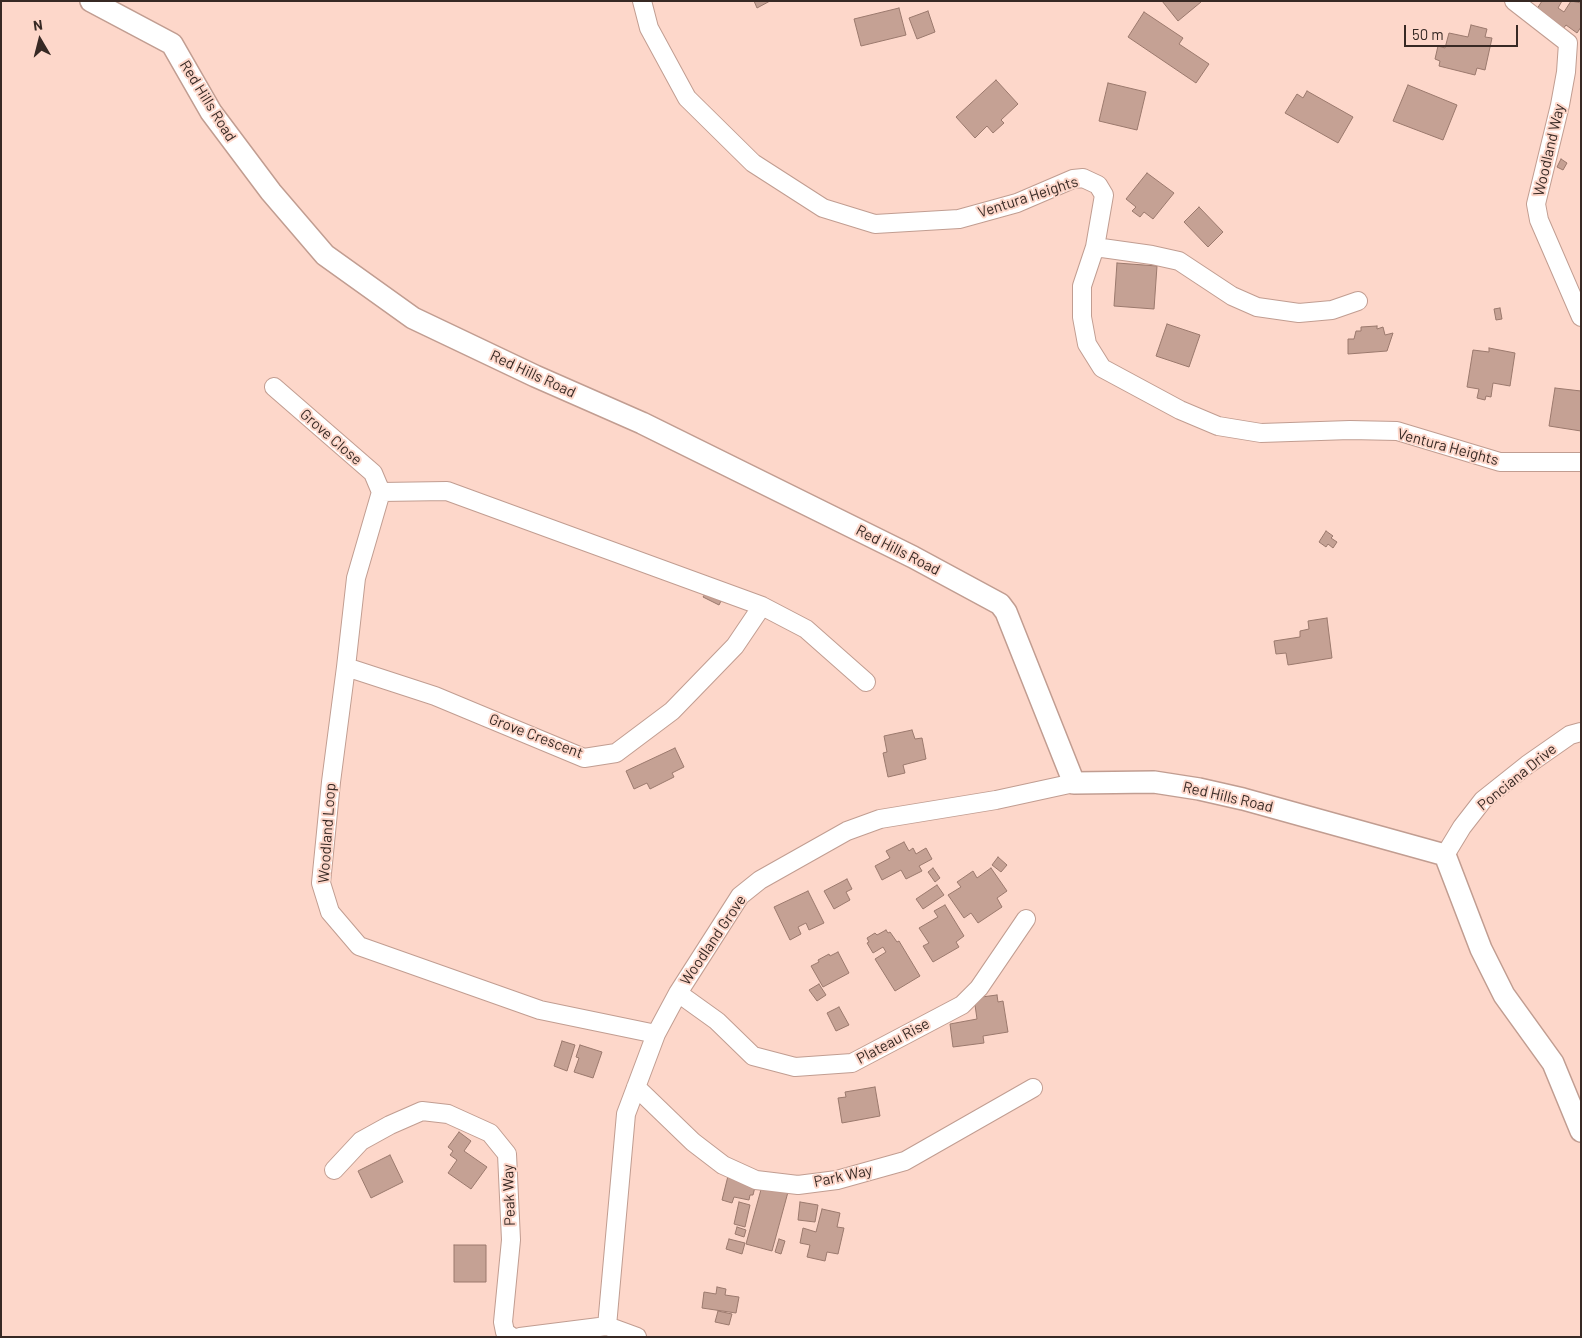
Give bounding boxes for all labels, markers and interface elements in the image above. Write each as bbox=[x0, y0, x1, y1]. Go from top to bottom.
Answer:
north arrow bbox=[15, 15, 65, 65]
scale bar bbox=[1407, 15, 1521, 47]
text: N bbox=[32, 16, 44, 34]
text: 50 m bbox=[1412, 25, 1444, 43]
street label: Red Hills Road bbox=[176, 57, 240, 145]
street label: Woodland Way bbox=[1530, 102, 1568, 198]
street label: Ventura Heights bbox=[976, 172, 1080, 222]
street label: Red Hills Road bbox=[487, 346, 579, 402]
street label: Grove Close bbox=[296, 405, 366, 469]
street label: Ventura Heights bbox=[1395, 425, 1501, 469]
street label: Red Hills Road bbox=[853, 521, 943, 579]
street label: Grove Crescent bbox=[486, 710, 586, 762]
street label: Ponciana Drive bbox=[1474, 740, 1560, 814]
street label: Red Hills Road bbox=[1181, 778, 1275, 816]
street label: Woodland Loop bbox=[315, 782, 339, 884]
street label: Woodland Grove bbox=[676, 892, 750, 988]
street label: Plateau Rise bbox=[853, 1014, 933, 1068]
street label: Park Way bbox=[812, 1161, 874, 1191]
street label: Peak Way bbox=[499, 1164, 519, 1226]

